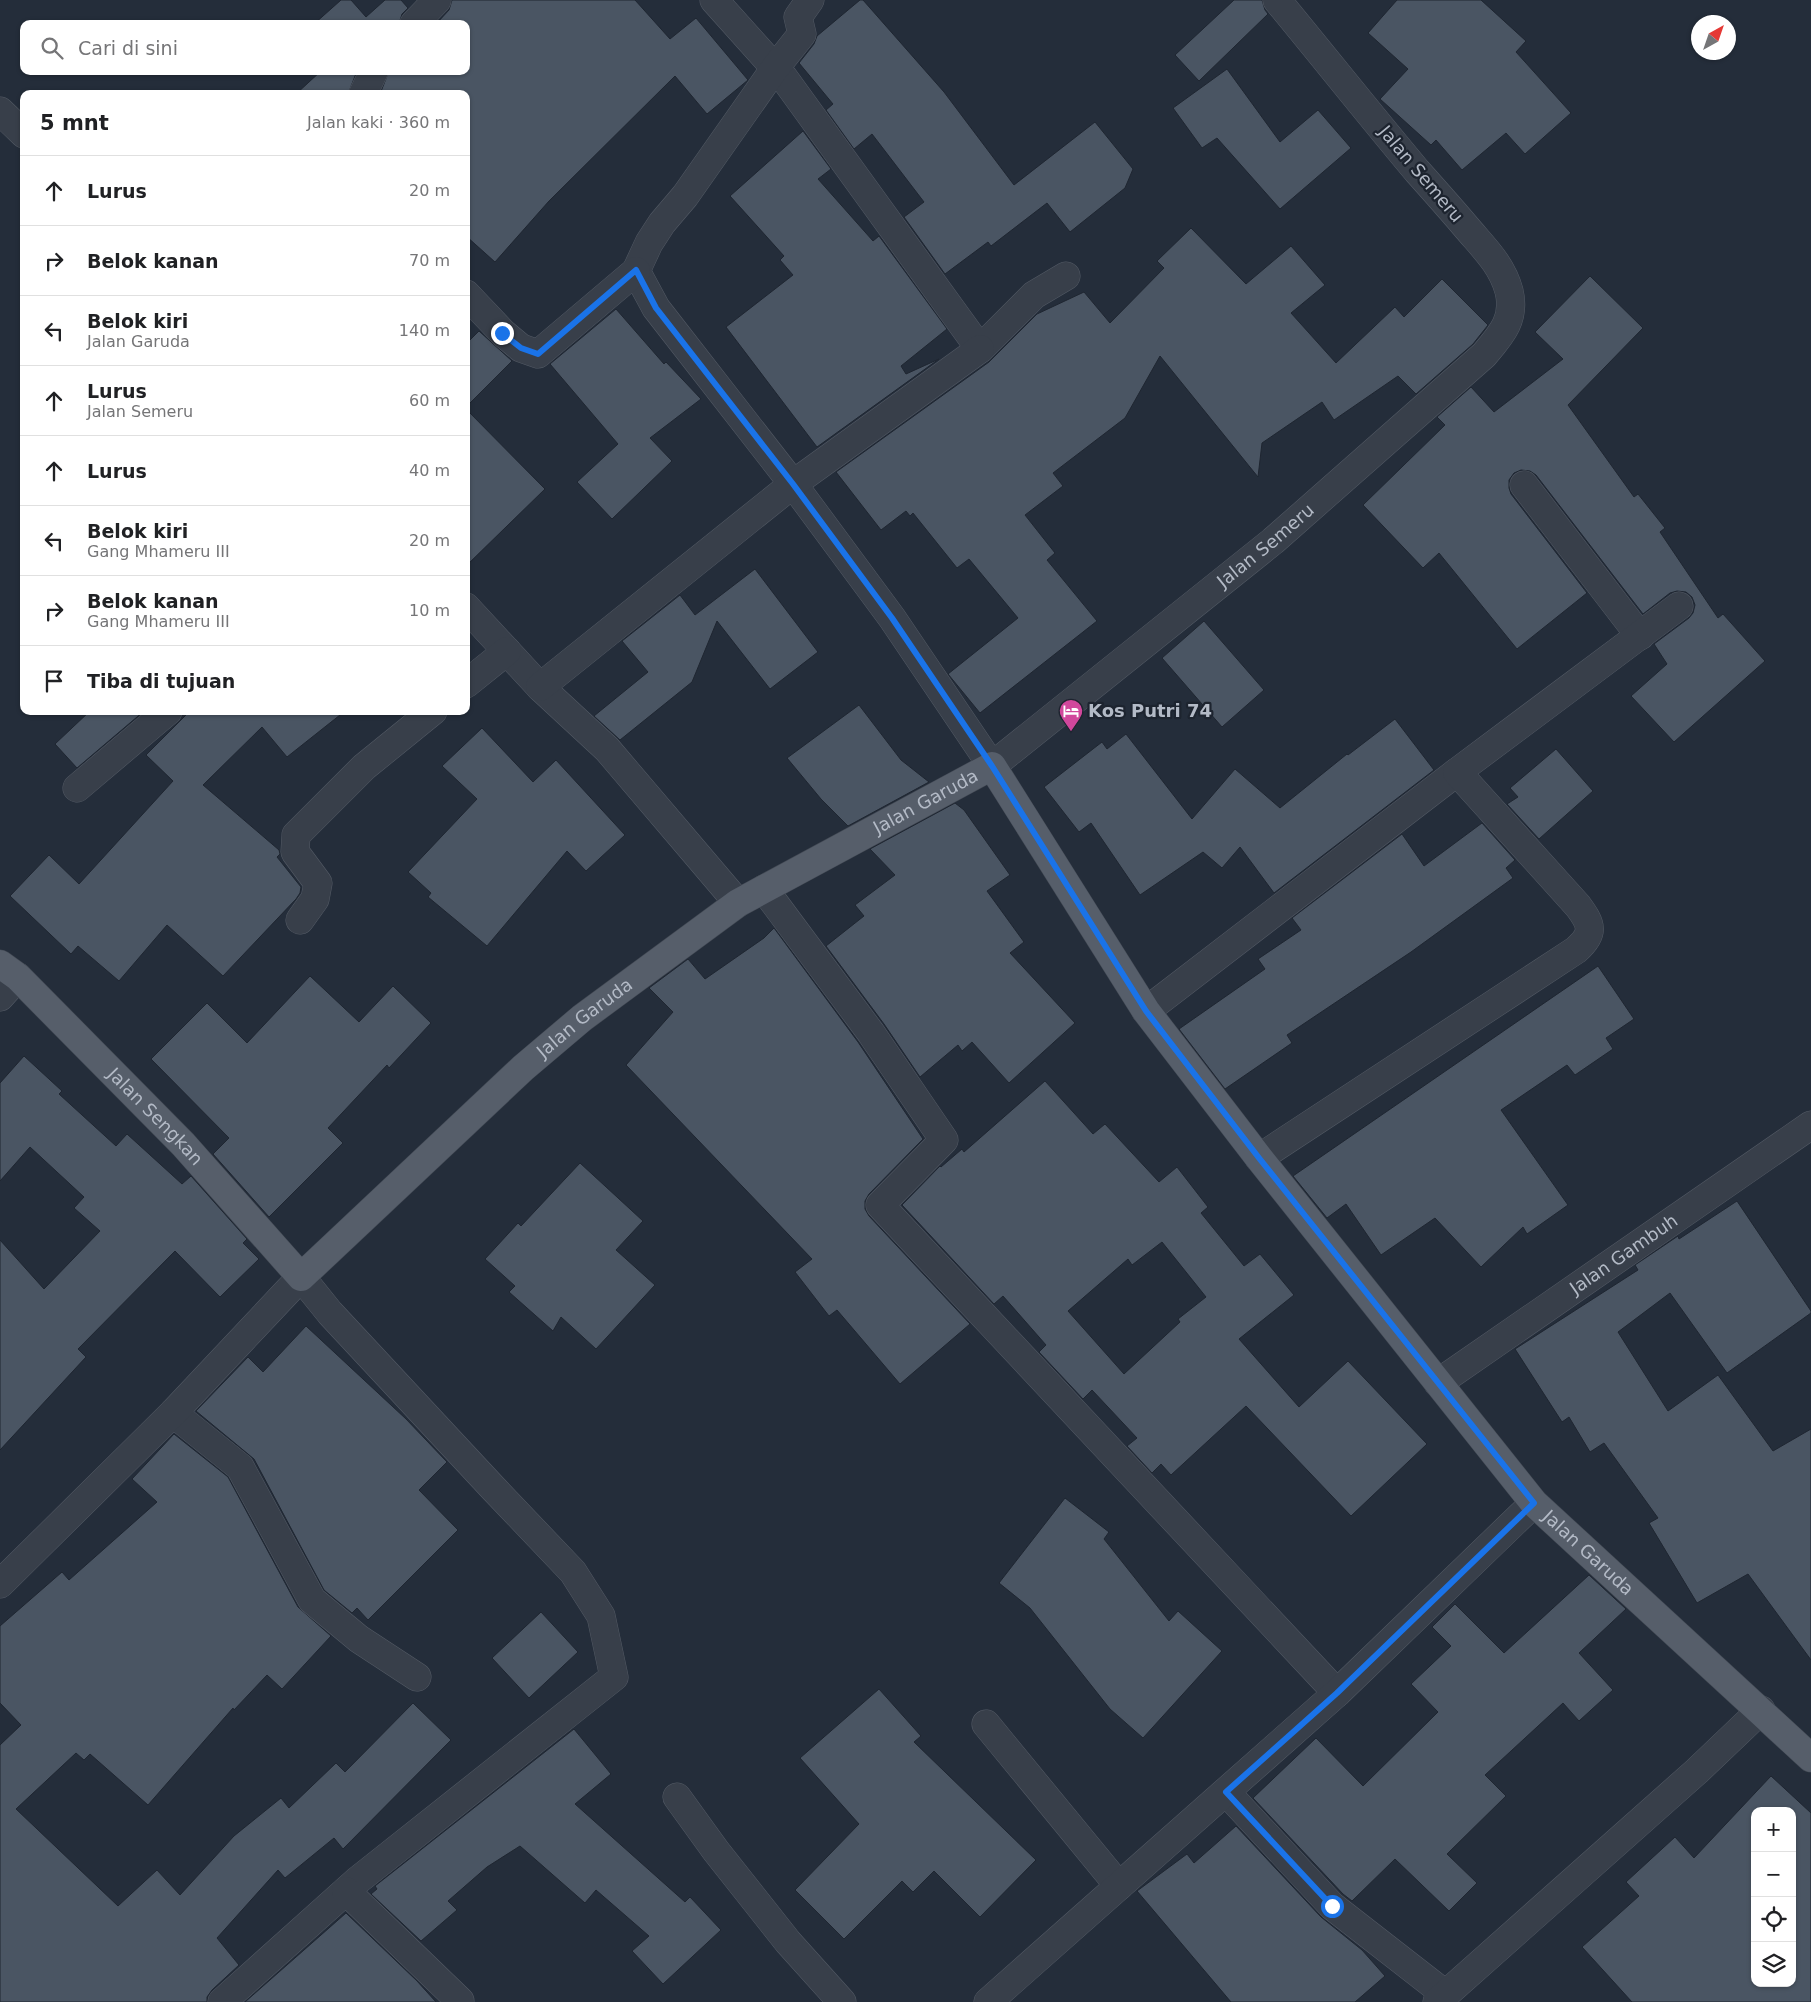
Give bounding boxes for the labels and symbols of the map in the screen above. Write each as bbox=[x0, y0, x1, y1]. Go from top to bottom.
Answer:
north arrow bbox=[1691, 15, 1736, 60]
street label: Jalan Semeru bbox=[1374, 120, 1468, 226]
route end bbox=[491, 322, 514, 345]
street label: Jalan Semeru bbox=[1212, 499, 1318, 592]
hotel icon: Kos Putri 74 bbox=[1058, 698, 1084, 732]
place label: Kos Putri 74 bbox=[1088, 700, 1212, 721]
street label: Jalan Garuda bbox=[869, 765, 981, 839]
street label: Jalan Garuda bbox=[531, 974, 636, 1062]
street label: Jalan Sengkan bbox=[103, 1062, 208, 1169]
street label: Jalan Gambuh bbox=[1565, 1209, 1682, 1299]
street label: Jalan Garuda bbox=[1538, 1505, 1638, 1599]
route start bbox=[1321, 1895, 1344, 1918]

